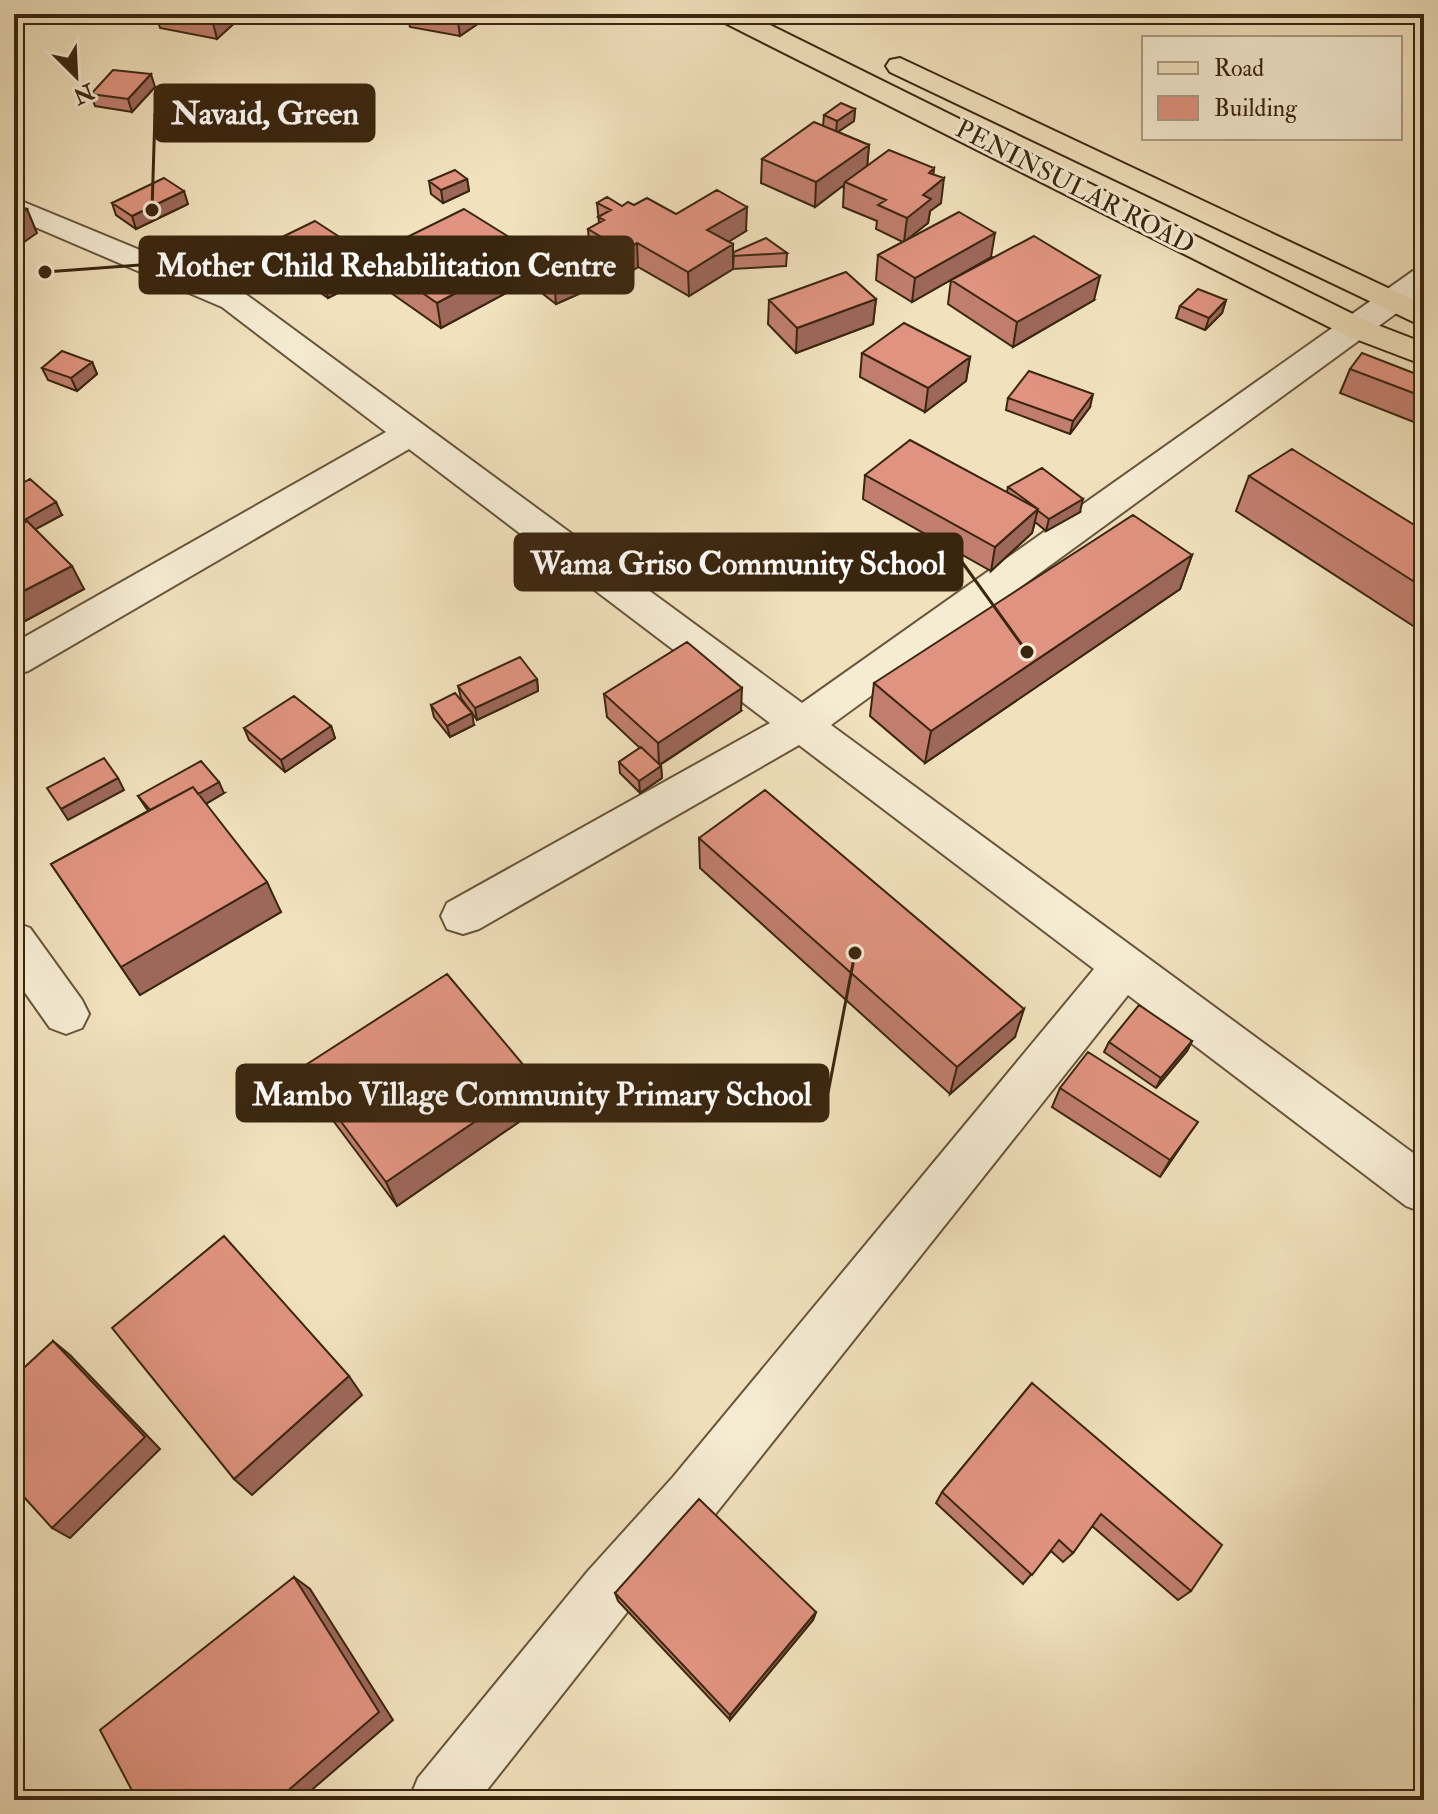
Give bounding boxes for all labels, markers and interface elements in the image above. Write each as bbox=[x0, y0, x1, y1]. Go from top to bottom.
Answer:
north arrow bbox=[36, 36, 116, 116]
legend bbox=[1142, 36, 1402, 140]
text: Road bbox=[1214, 53, 1264, 84]
text: N bbox=[69, 76, 99, 110]
callout: Navaid, Green bbox=[155, 85, 374, 141]
text: Building bbox=[1214, 93, 1298, 124]
text: Navaid, Green bbox=[170, 94, 359, 134]
street label: PENINSULAR ROAD bbox=[950, 113, 1200, 261]
callout: Mother Child Rehabilitation Centre bbox=[140, 237, 633, 293]
text: Mother Child Rehabilitation Centre bbox=[155, 246, 617, 286]
callout: Wama Griso Community School bbox=[515, 534, 962, 590]
text: Wama Griso Community School bbox=[529, 544, 946, 584]
callout: Mambo Village Community Primary School bbox=[237, 1065, 828, 1121]
text: Mambo Village Community Primary School bbox=[251, 1075, 813, 1115]

